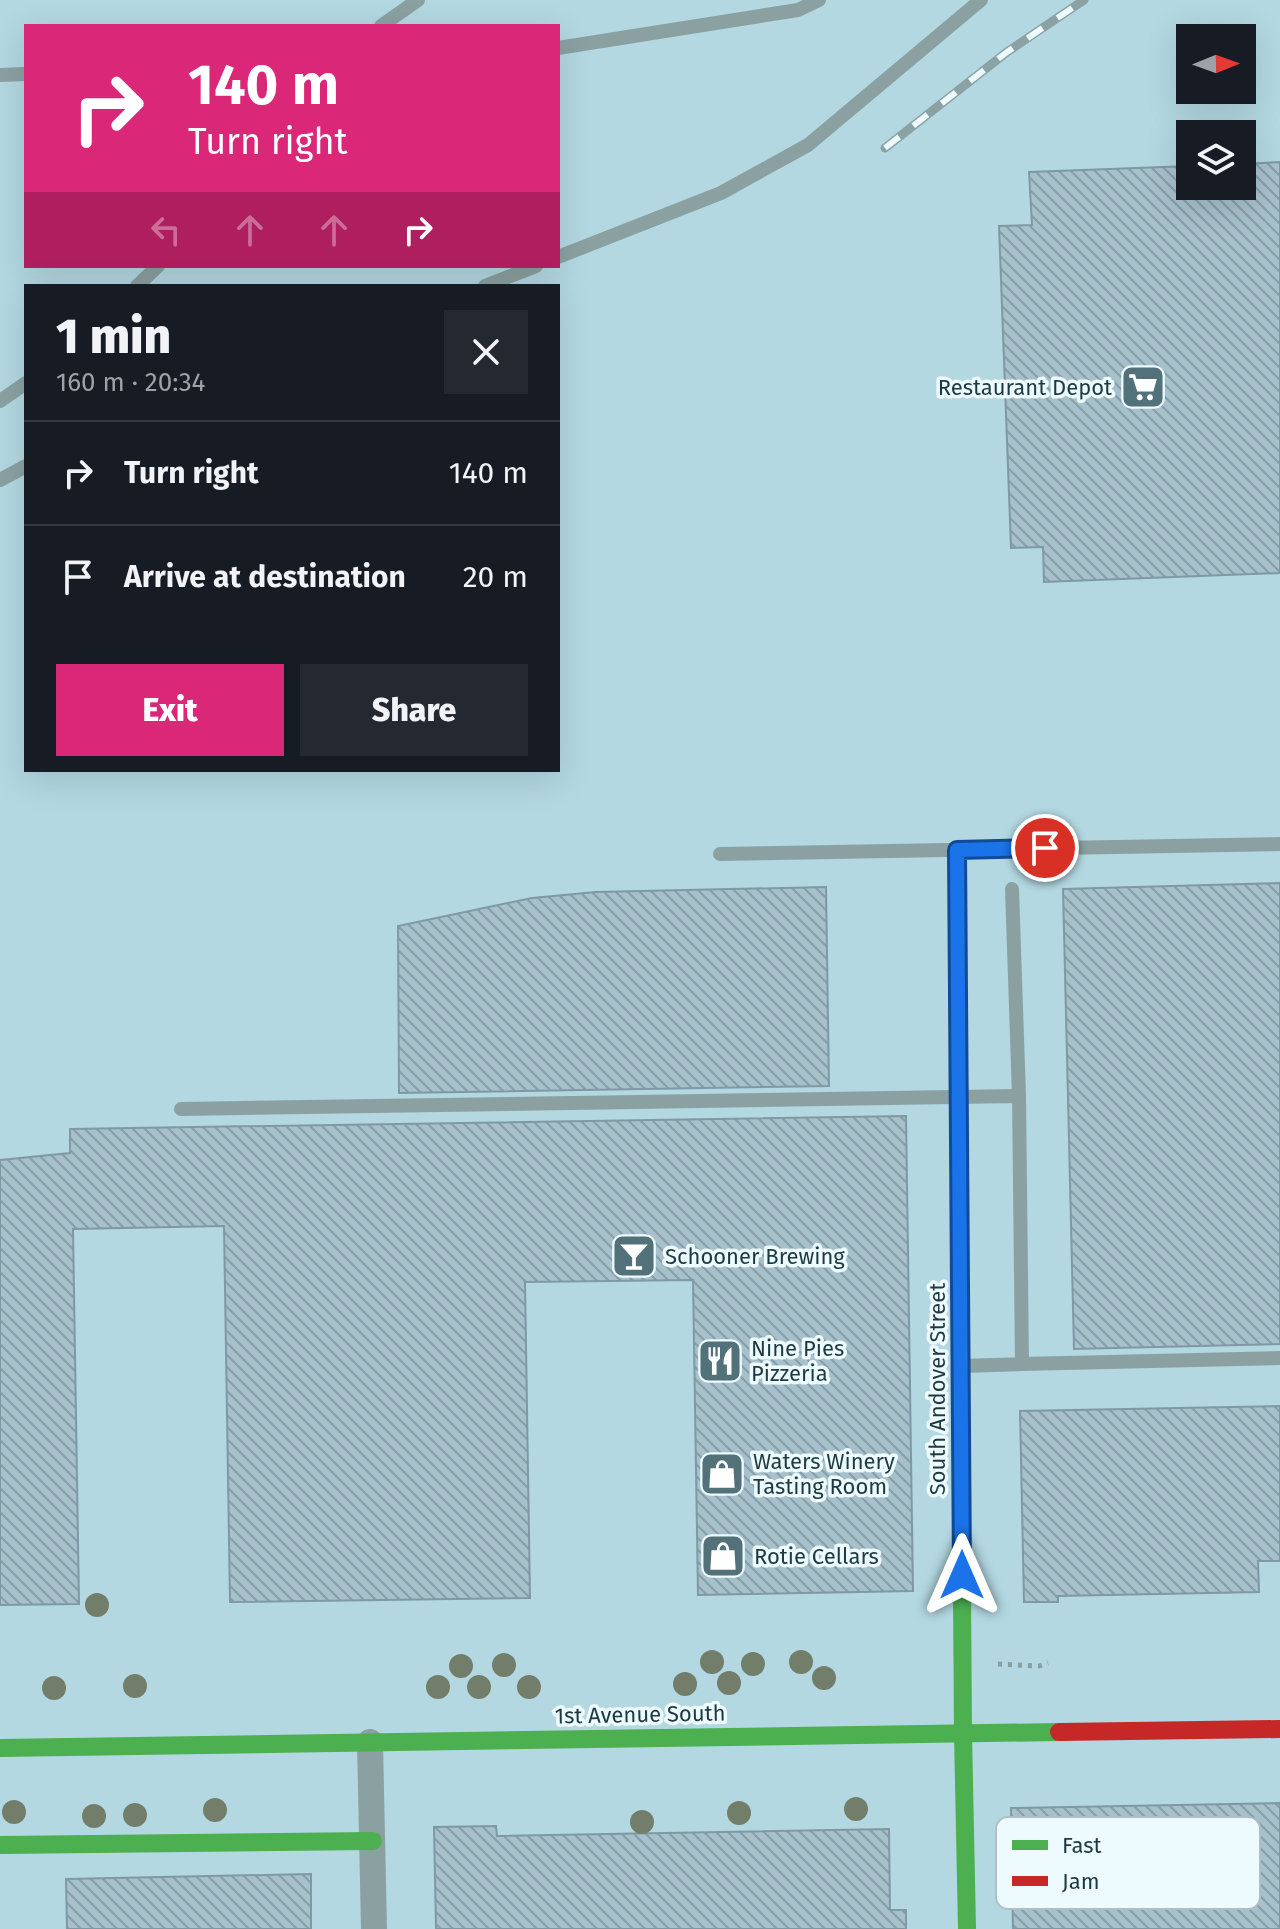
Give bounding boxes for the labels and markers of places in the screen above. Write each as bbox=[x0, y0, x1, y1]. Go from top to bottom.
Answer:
supermarket icon: Restaurant Depot bbox=[1119, 363, 1167, 411]
place label: Restaurant Depot bbox=[938, 374, 1112, 401]
pin bbox=[1011, 814, 1079, 882]
bar icon: Schooner Brewing bbox=[610, 1232, 658, 1280]
place label: Schooner Brewing bbox=[665, 1243, 845, 1270]
place label: Nine Pies Pizzeria bbox=[751, 1335, 844, 1387]
restaurant icon: Nine Pies Pizzeria bbox=[696, 1337, 744, 1385]
place label: Waters Winery Tasting Room bbox=[753, 1448, 895, 1500]
shop icon: Waters Winery Tasting Room bbox=[698, 1450, 746, 1498]
shop icon: Rotie Cellars bbox=[699, 1532, 747, 1580]
place label: Rotie Cellars bbox=[754, 1543, 879, 1570]

